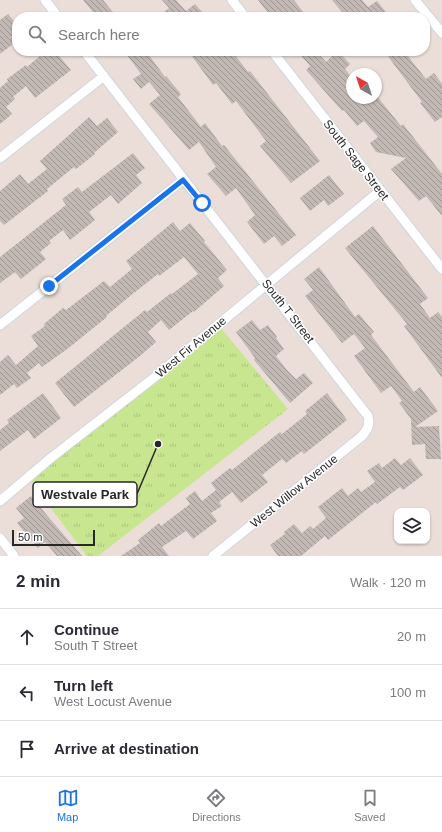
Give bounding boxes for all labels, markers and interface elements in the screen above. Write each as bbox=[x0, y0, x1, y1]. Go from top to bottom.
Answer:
search box bbox=[12, 12, 430, 56]
icon: search bbox=[26, 23, 48, 45]
text: Search here bbox=[58, 26, 140, 43]
north arrow bbox=[346, 68, 382, 104]
street label: South Sage Street bbox=[320, 117, 392, 203]
route start bbox=[193, 194, 211, 212]
street label: South T Street bbox=[259, 276, 318, 346]
route end bbox=[40, 277, 58, 295]
street label: West Fir Avenue bbox=[153, 313, 229, 381]
street label: West Willow Avenue bbox=[248, 451, 341, 531]
callout: Westvale Park bbox=[33, 482, 137, 507]
text: Westvale Park bbox=[41, 487, 130, 502]
map controls bbox=[394, 508, 430, 544]
button: layers bbox=[394, 508, 430, 544]
scale bar bbox=[12, 528, 95, 547]
text: 50 m bbox=[18, 531, 42, 543]
text: 2 min bbox=[16, 572, 60, 591]
text: Walk · 120 m bbox=[350, 575, 426, 590]
text: Continue bbox=[54, 621, 119, 638]
icon: ahead bbox=[16, 626, 38, 648]
text: 20 m bbox=[397, 629, 426, 644]
text: South T Street bbox=[54, 638, 137, 653]
text: Turn left bbox=[54, 677, 113, 694]
icon: left bbox=[16, 682, 38, 704]
text: 100 m bbox=[390, 685, 426, 700]
text: West Locust Avenue bbox=[54, 694, 172, 709]
icon: arrive bbox=[16, 738, 38, 760]
text: Arrive at destination bbox=[54, 740, 199, 757]
tab: Map bbox=[57, 787, 79, 823]
tab: Directions bbox=[192, 787, 241, 823]
tab: Saved bbox=[354, 787, 385, 823]

